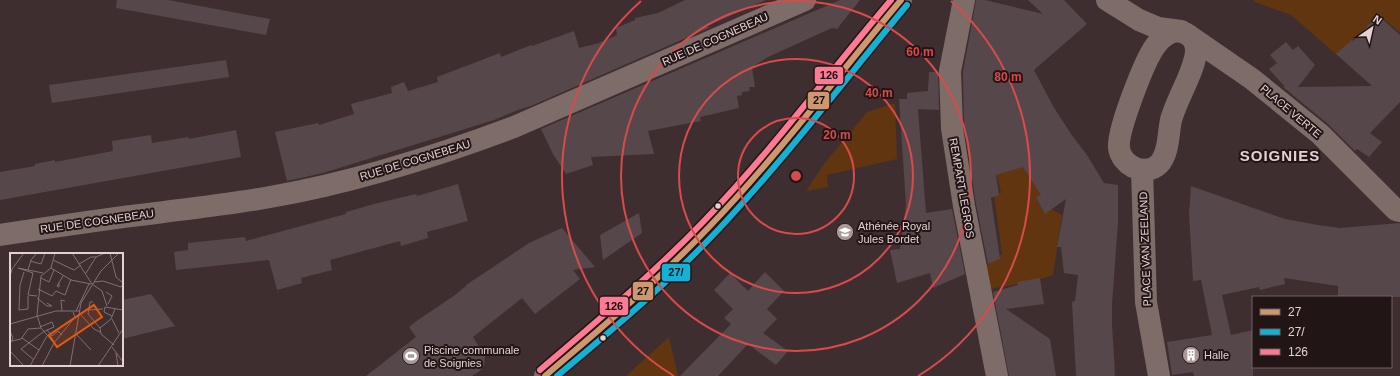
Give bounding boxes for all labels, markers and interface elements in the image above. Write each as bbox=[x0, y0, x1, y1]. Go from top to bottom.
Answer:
north arrow bbox=[1352, 8, 1392, 48]
street label: RUE DE COGNEBEAU bbox=[660, 10, 770, 68]
text: N bbox=[1371, 13, 1384, 27]
text: 60 m bbox=[906, 45, 934, 59]
line badge: 126 bbox=[814, 66, 844, 85]
text: 126 bbox=[820, 69, 838, 81]
text: 80 m bbox=[994, 70, 1022, 84]
street label: PLACE VERTE bbox=[1258, 82, 1324, 140]
text: 40 m bbox=[865, 86, 893, 100]
line badge: 27 bbox=[807, 91, 830, 110]
text: 27 bbox=[813, 94, 825, 106]
text: 20 m bbox=[823, 128, 851, 142]
street label: RUE DE COGNEBEAU bbox=[358, 137, 472, 183]
street label: REMPART LEGROS bbox=[947, 137, 977, 239]
district label: SOIGNIES bbox=[1240, 147, 1320, 164]
centre of rings bbox=[789, 169, 803, 183]
street label: PLACE VAN ZEELAND bbox=[1137, 191, 1153, 307]
unlabelled marker bbox=[713, 201, 723, 211]
street label: RUE DE COGNEBEAU bbox=[39, 207, 155, 235]
place label: Athénée Royal Jules Bordet bbox=[858, 220, 930, 245]
school or university icon: Athénée Royal Jules Bordet bbox=[835, 222, 855, 242]
inset map bbox=[10, 253, 123, 366]
line badge: 27/ bbox=[661, 263, 691, 282]
text: 27/ bbox=[668, 266, 684, 278]
line badge: 27 bbox=[632, 281, 654, 301]
text: 27 bbox=[637, 285, 649, 297]
line badge: 126 bbox=[599, 296, 629, 316]
legend bbox=[1252, 296, 1392, 368]
text: 126 bbox=[605, 300, 623, 312]
text: 27 bbox=[1288, 305, 1302, 319]
text: 27/ bbox=[1288, 325, 1305, 339]
unlabelled marker bbox=[598, 333, 608, 343]
place label: Piscine communale de Soignies bbox=[424, 344, 519, 369]
building icon: Halle bbox=[1181, 345, 1201, 365]
text: 126 bbox=[1288, 345, 1308, 359]
sports icon: Piscine communale de Soignies bbox=[401, 346, 421, 366]
place label: Halle bbox=[1204, 349, 1229, 361]

